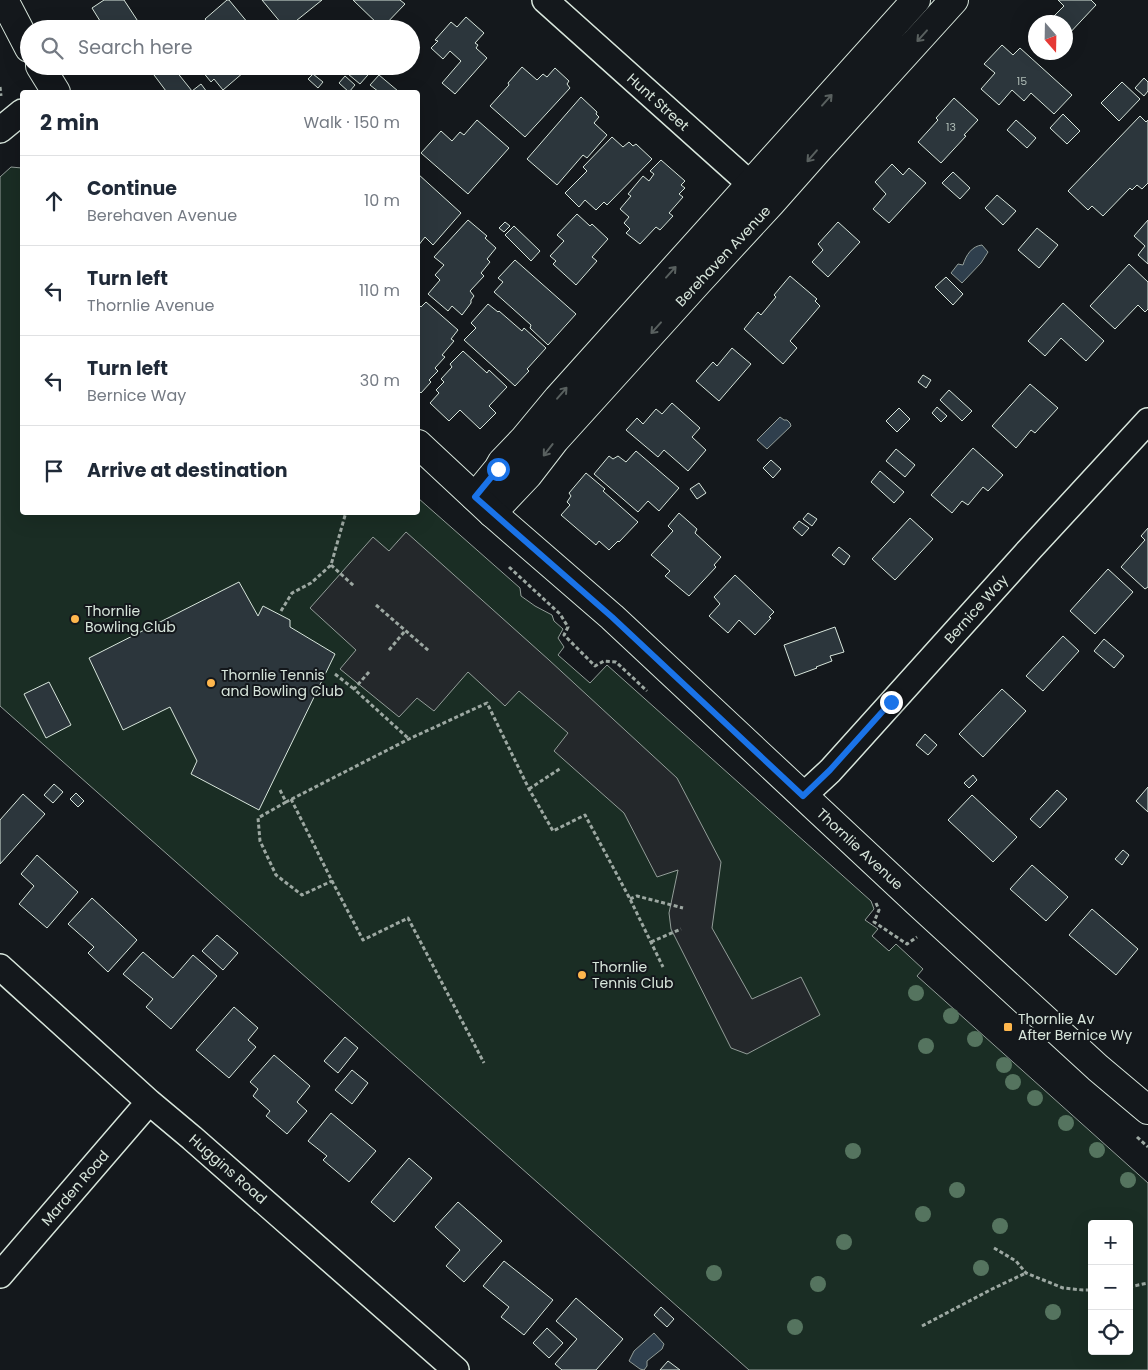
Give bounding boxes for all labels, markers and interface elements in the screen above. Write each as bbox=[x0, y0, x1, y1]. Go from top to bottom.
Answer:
north arrow bbox=[1028, 15, 1073, 60]
search box bbox=[20, 20, 420, 75]
one-way arrow bbox=[916, 29, 928, 42]
icon: search bbox=[38, 34, 66, 62]
text: Search here bbox=[78, 34, 192, 61]
street label: Hunt Street bbox=[623, 69, 693, 135]
house number: 15 bbox=[1017, 73, 1027, 89]
one-way arrow bbox=[821, 93, 833, 106]
text: 2 min bbox=[40, 108, 99, 137]
text: Walk · 150 m bbox=[303, 111, 400, 134]
house number: 13 bbox=[946, 119, 956, 135]
one-way arrow bbox=[806, 150, 818, 163]
text: Continue bbox=[87, 175, 177, 202]
icon: ahead bbox=[40, 187, 68, 215]
text: 10 m bbox=[364, 189, 400, 212]
street label: Berehaven Avenue bbox=[671, 201, 775, 311]
text: Berehaven Avenue bbox=[87, 204, 237, 227]
text: Turn left bbox=[87, 265, 168, 292]
one-way arrow bbox=[665, 265, 677, 278]
icon: left bbox=[40, 277, 68, 305]
text: 110 m bbox=[359, 279, 400, 302]
text: Thornlie Avenue bbox=[87, 294, 215, 317]
one-way arrow bbox=[650, 322, 662, 335]
text: Turn left bbox=[87, 355, 168, 382]
icon: left bbox=[40, 367, 68, 395]
text: 30 m bbox=[360, 369, 400, 392]
text: Bernice Way bbox=[87, 384, 186, 407]
one-way arrow bbox=[556, 386, 568, 399]
one-way arrow bbox=[542, 443, 553, 456]
icon: arrive bbox=[40, 457, 68, 485]
text: Arrive at destination bbox=[87, 457, 288, 484]
route start bbox=[487, 458, 510, 481]
street label: Bernice Way bbox=[940, 570, 1013, 648]
place label: Thornlie Bowling Club bbox=[85, 601, 176, 637]
marker: Thornlie Bowling Club bbox=[69, 613, 81, 625]
place label: Thornlie Tennis and Bowling Club bbox=[221, 665, 343, 701]
marker: Thornlie Tennis and Bowling Club bbox=[205, 677, 217, 689]
route end bbox=[880, 691, 903, 714]
street label: Thornlie Avenue bbox=[812, 804, 908, 895]
place label: Thornlie Tennis Club bbox=[592, 957, 673, 993]
marker: Thornlie Tennis Club bbox=[576, 969, 588, 981]
place label: Thornlie Av After Bernice Wy bbox=[1018, 1009, 1132, 1045]
marker: Thornlie Av After Bernice Wy bbox=[1002, 1021, 1014, 1033]
street label: Huggins Road bbox=[185, 1129, 271, 1209]
street label: Marden Road bbox=[37, 1146, 113, 1230]
map controls bbox=[1088, 1220, 1133, 1355]
button: + bbox=[1088, 1220, 1133, 1265]
button: − bbox=[1088, 1265, 1133, 1310]
button: locate bbox=[1088, 1310, 1133, 1355]

